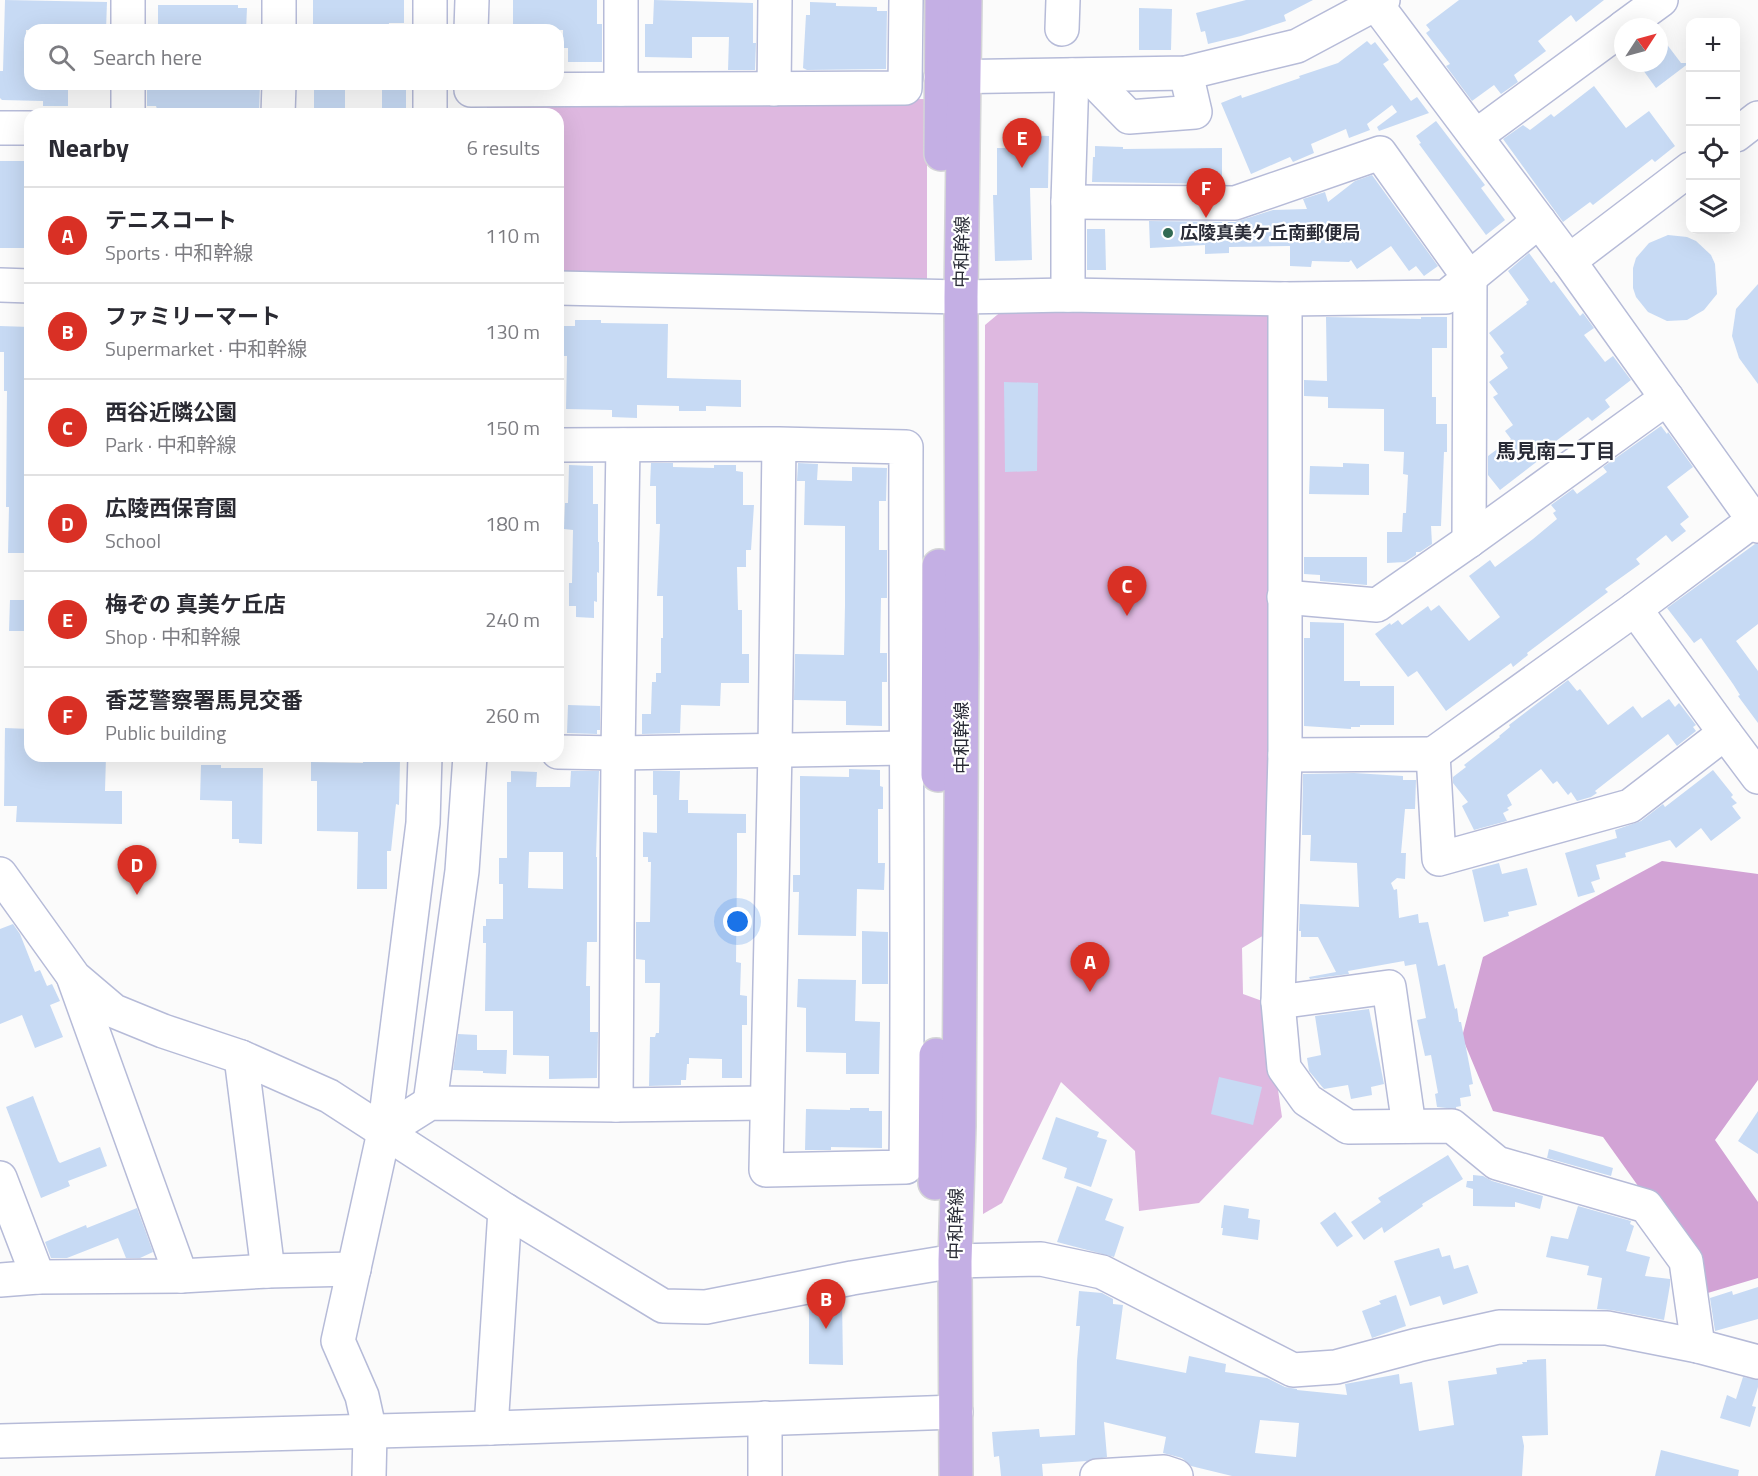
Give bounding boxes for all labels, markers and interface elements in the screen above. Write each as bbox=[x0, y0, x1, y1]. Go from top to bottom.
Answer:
north arrow bbox=[1614, 18, 1668, 72]
map controls bbox=[1686, 18, 1740, 234]
button: + bbox=[1686, 18, 1740, 72]
search box bbox=[24, 24, 564, 90]
text: Search here bbox=[93, 40, 202, 74]
icon: search bbox=[45, 41, 78, 74]
button: − bbox=[1686, 72, 1740, 126]
pin: E bbox=[1002, 118, 1042, 168]
button: locate bbox=[1686, 126, 1740, 180]
text: Nearby bbox=[48, 128, 129, 167]
text: 6 results bbox=[467, 132, 540, 163]
pin: F bbox=[1186, 168, 1226, 218]
button: layers bbox=[1686, 180, 1740, 234]
text: テニスコート bbox=[105, 203, 237, 237]
street label: 中和幹線 bbox=[947, 216, 976, 288]
place label: 広陵真美ケ丘南郵便局 bbox=[1180, 219, 1360, 246]
text: A bbox=[61, 220, 74, 251]
text: 110 m bbox=[485, 220, 540, 251]
marker: 広陵真美ケ丘南郵便局 bbox=[1161, 226, 1175, 240]
text: Sports · 中和幹線 bbox=[105, 237, 253, 268]
text: ファミリーマート bbox=[105, 299, 281, 333]
text: B bbox=[61, 316, 74, 347]
text: 130 m bbox=[485, 316, 540, 347]
text: Supermarket · 中和幹線 bbox=[105, 333, 307, 364]
text: 西谷近隣公園 bbox=[105, 395, 237, 429]
text: C bbox=[62, 412, 73, 443]
text: 150 m bbox=[485, 412, 540, 443]
text: Park · 中和幹線 bbox=[105, 429, 236, 460]
district label: 馬見南二丁目 bbox=[1496, 435, 1616, 466]
text: 広陵西保育園 bbox=[105, 491, 237, 525]
text: D bbox=[61, 508, 74, 539]
text: 180 m bbox=[485, 508, 540, 539]
text: School bbox=[105, 525, 161, 556]
pin: C bbox=[1108, 566, 1146, 616]
text: 梅ぞの 真美ケ丘店 bbox=[105, 587, 286, 621]
text: E bbox=[62, 604, 73, 635]
text: 240 m bbox=[485, 604, 540, 635]
text: Shop · 中和幹線 bbox=[105, 621, 241, 652]
text: 香芝警察署馬見交番 bbox=[105, 683, 303, 717]
text: F bbox=[62, 700, 73, 731]
text: 260 m bbox=[485, 700, 540, 731]
street label: 中和幹線 bbox=[948, 702, 975, 774]
text: Public building bbox=[105, 717, 226, 748]
pin: D bbox=[118, 846, 156, 895]
your location bbox=[723, 907, 752, 936]
pin: A bbox=[1070, 942, 1110, 992]
street label: 中和幹線 bbox=[941, 1188, 970, 1260]
pin: B bbox=[806, 1280, 846, 1329]

